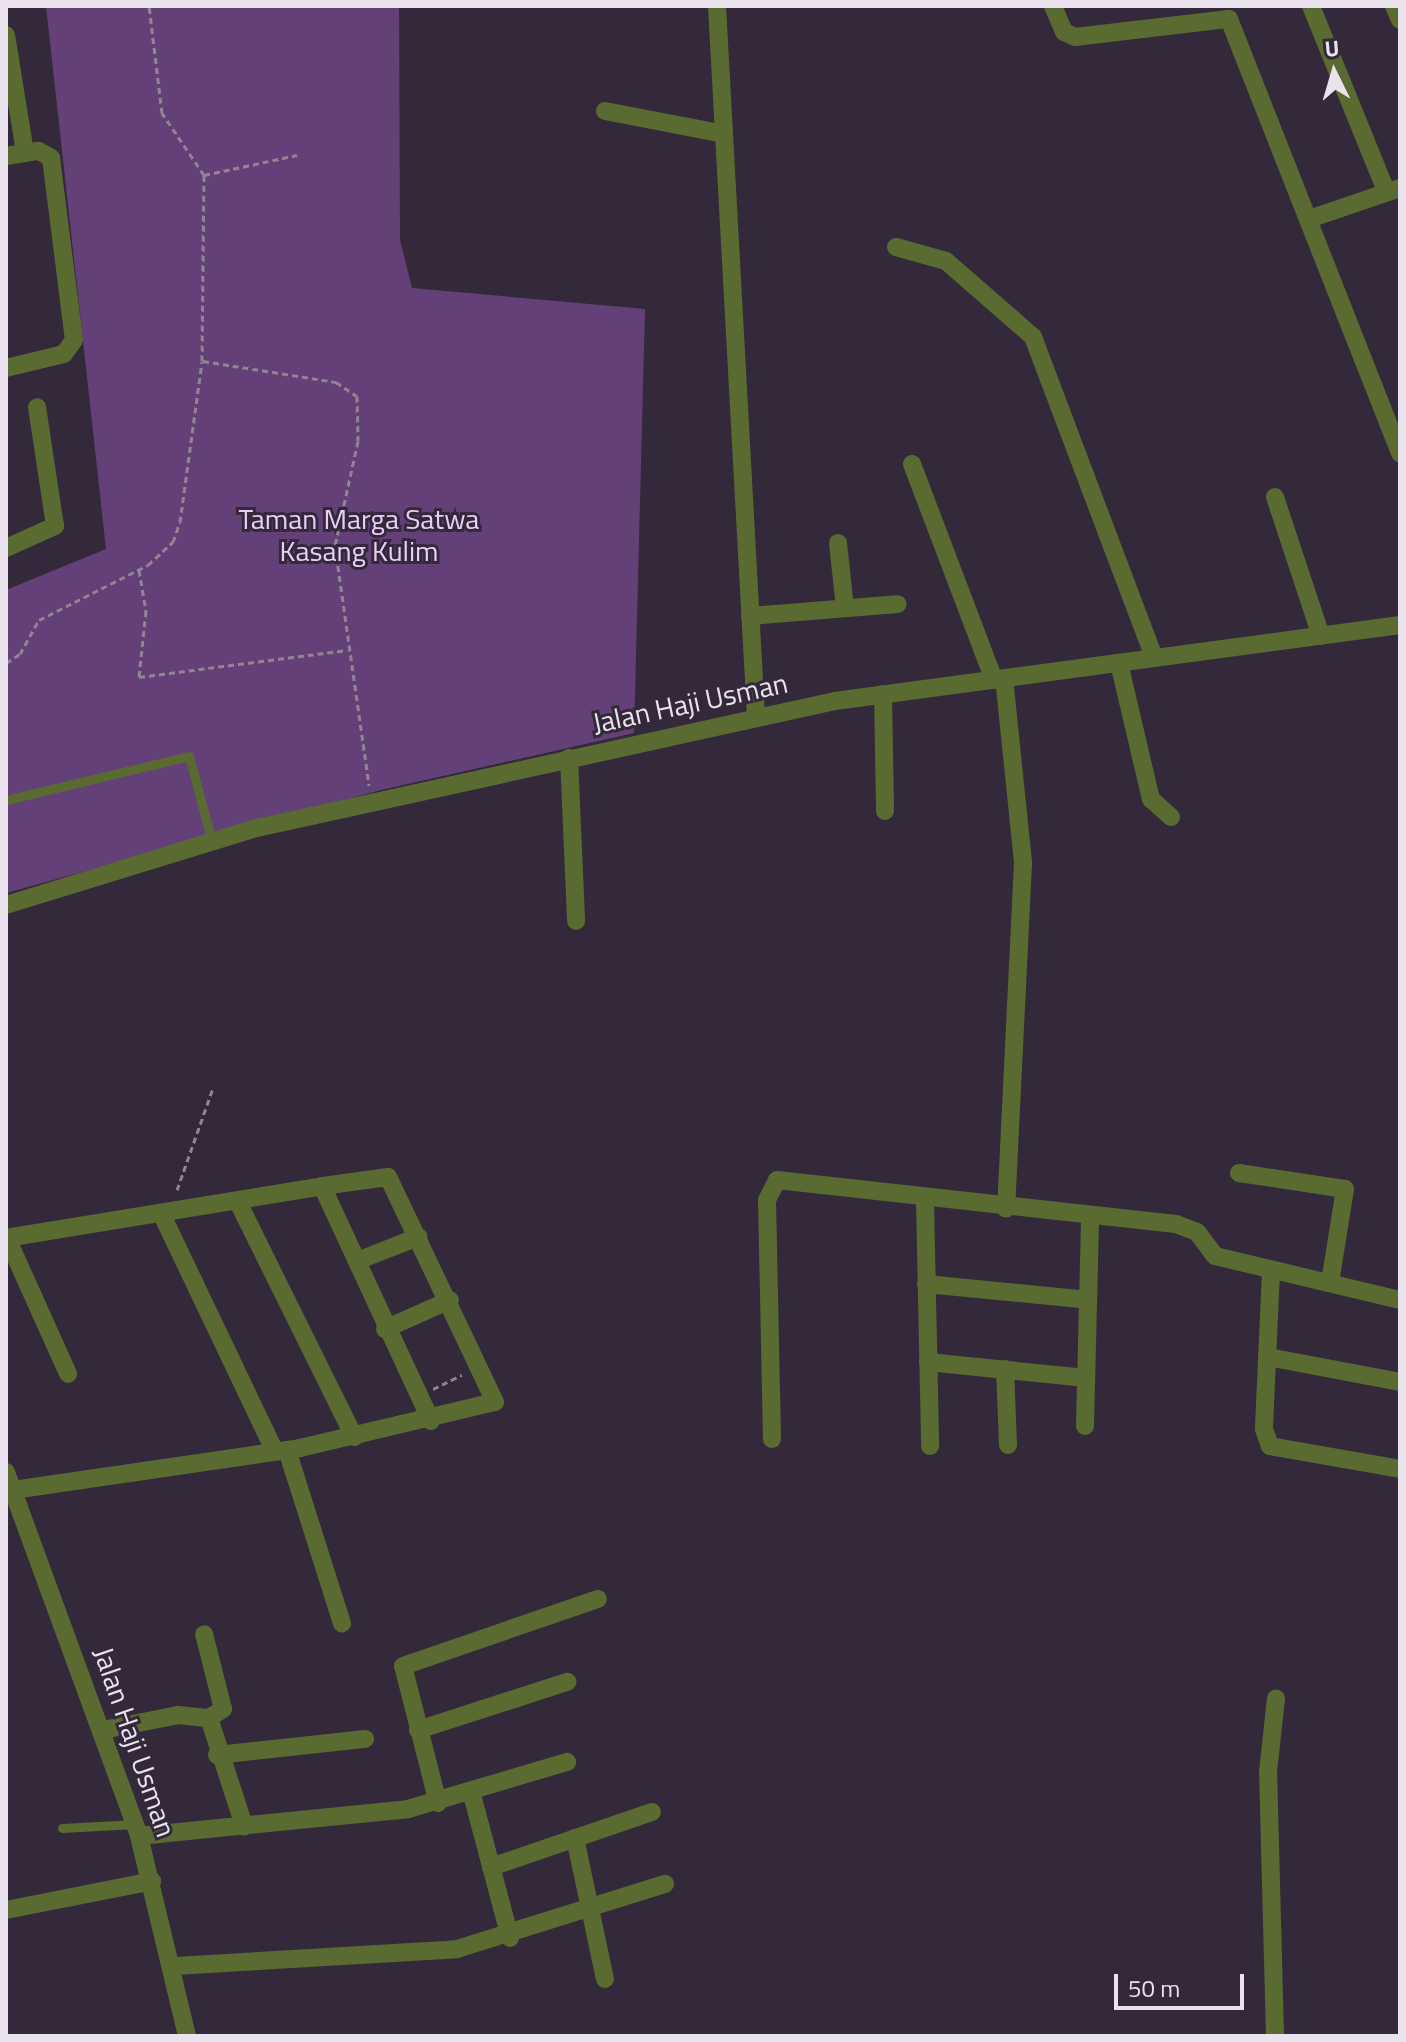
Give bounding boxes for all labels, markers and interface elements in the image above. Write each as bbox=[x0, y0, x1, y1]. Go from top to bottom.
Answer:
text: U bbox=[1323, 31, 1341, 66]
north arrow bbox=[1294, 32, 1374, 112]
park label: Taman Marga Satwa Kasang Kulim bbox=[239, 502, 479, 568]
street label: Jalan Haji Usman bbox=[589, 666, 791, 740]
street label: Jalan Haji Usman bbox=[87, 1643, 183, 1841]
scale bar bbox=[1118, 1958, 1248, 2008]
text: 50 m bbox=[1128, 1970, 1180, 2006]

